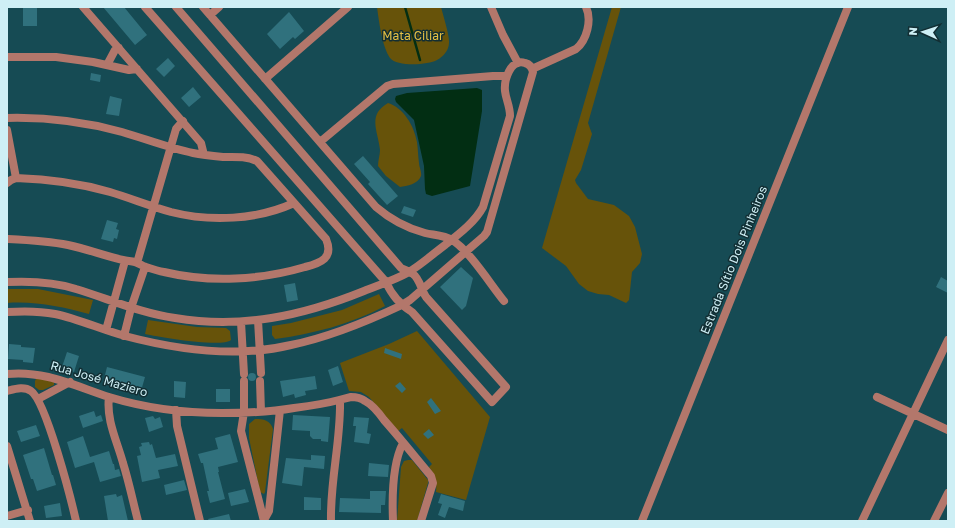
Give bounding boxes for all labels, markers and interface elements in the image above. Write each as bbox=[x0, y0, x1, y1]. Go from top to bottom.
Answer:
north arrow bbox=[903, 12, 943, 52]
text: N bbox=[906, 27, 919, 36]
park label: Mata Ciliar bbox=[382, 28, 444, 43]
street label: Estrada Sítio Dois Pinheiros bbox=[697, 184, 770, 336]
street label: Rua José Maziero bbox=[49, 357, 149, 400]

